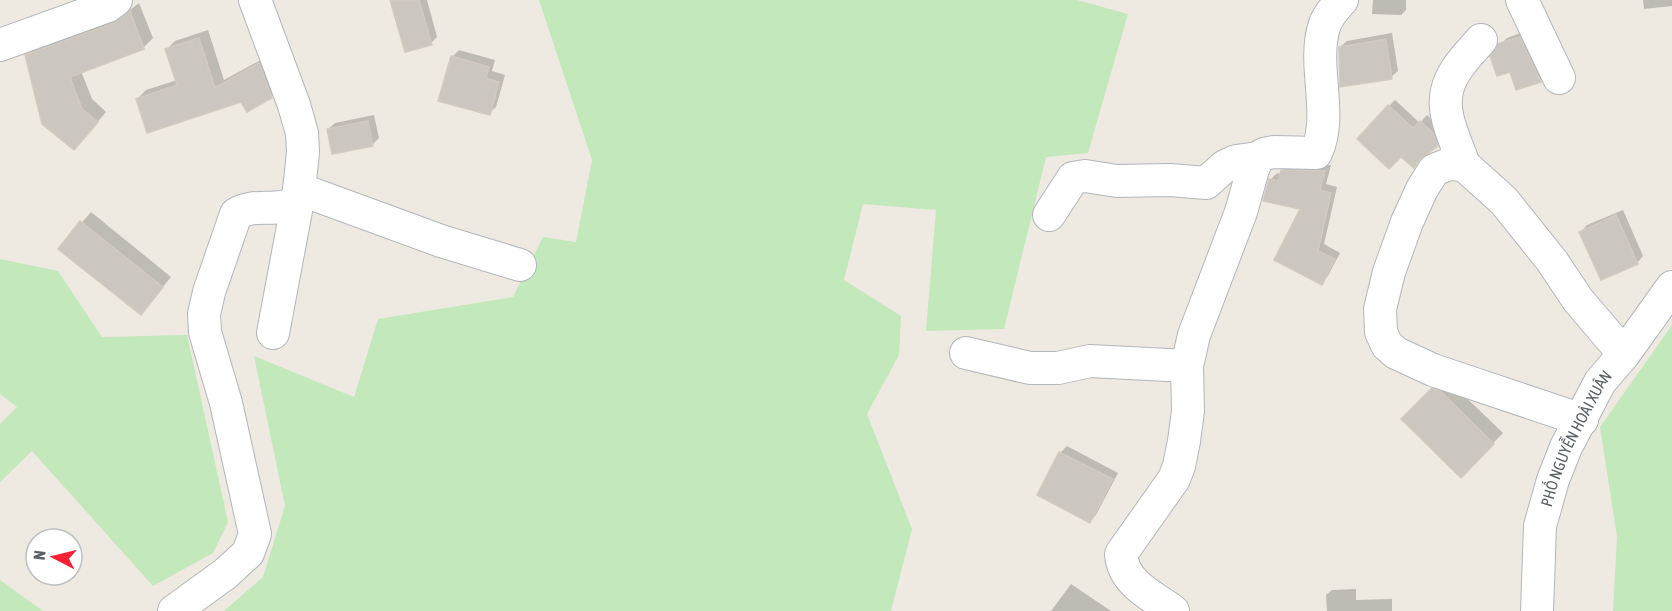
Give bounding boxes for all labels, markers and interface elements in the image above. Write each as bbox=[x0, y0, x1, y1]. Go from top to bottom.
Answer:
street label: PHỐ NGUYỄN HOÀI XUÂN bbox=[1537, 367, 1615, 509]
north arrow bbox=[24, 527, 84, 587]
text: N bbox=[30, 549, 49, 561]

